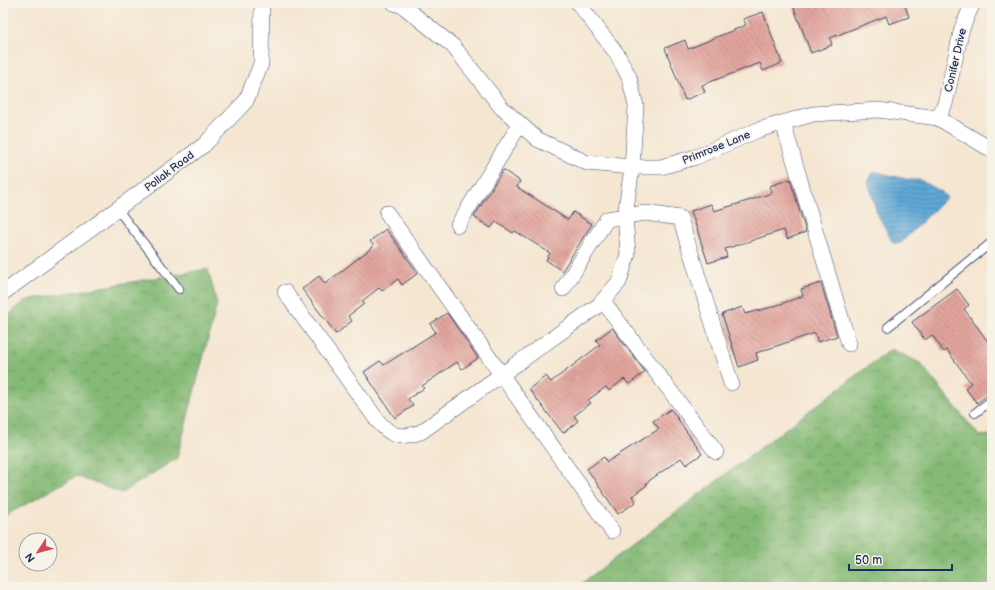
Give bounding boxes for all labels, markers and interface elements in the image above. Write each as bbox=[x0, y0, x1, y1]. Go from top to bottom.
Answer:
street label: Conifer Drive bbox=[942, 26, 969, 93]
street label: Primrose Lane bbox=[680, 128, 753, 167]
street label: Pollak Road bbox=[142, 149, 197, 194]
north arrow bbox=[18, 532, 58, 572]
scale bar bbox=[849, 546, 952, 572]
text: N bbox=[23, 550, 38, 565]
text: 50 m bbox=[855, 553, 882, 568]

